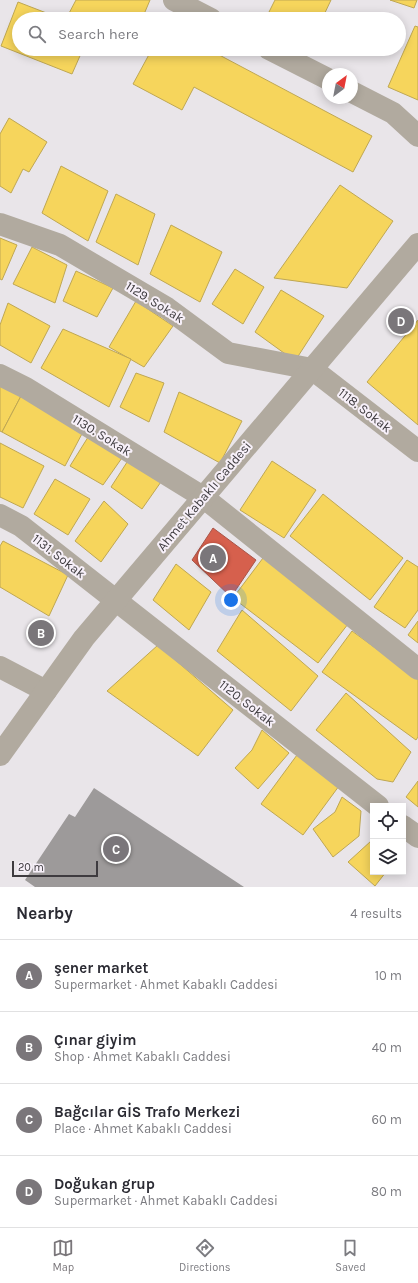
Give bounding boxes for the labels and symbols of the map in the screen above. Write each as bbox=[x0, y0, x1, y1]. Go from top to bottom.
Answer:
north arrow bbox=[322, 68, 358, 104]
street label: 1129. Sokak bbox=[123, 278, 187, 326]
pin: D bbox=[388, 306, 414, 336]
street label: 1118. Sokak bbox=[336, 385, 394, 435]
street label: 1130. Sokak bbox=[70, 411, 134, 459]
street label: Ahmet Kabaklı Caddesi bbox=[154, 438, 254, 554]
street label: 1131. Sokak bbox=[30, 531, 88, 581]
pin: A bbox=[200, 543, 226, 573]
your location bbox=[221, 590, 241, 610]
pin: B bbox=[28, 618, 54, 648]
street label: 1120. Sokak bbox=[216, 677, 278, 729]
pin: C bbox=[103, 834, 129, 864]
scale bar bbox=[12, 859, 98, 878]

